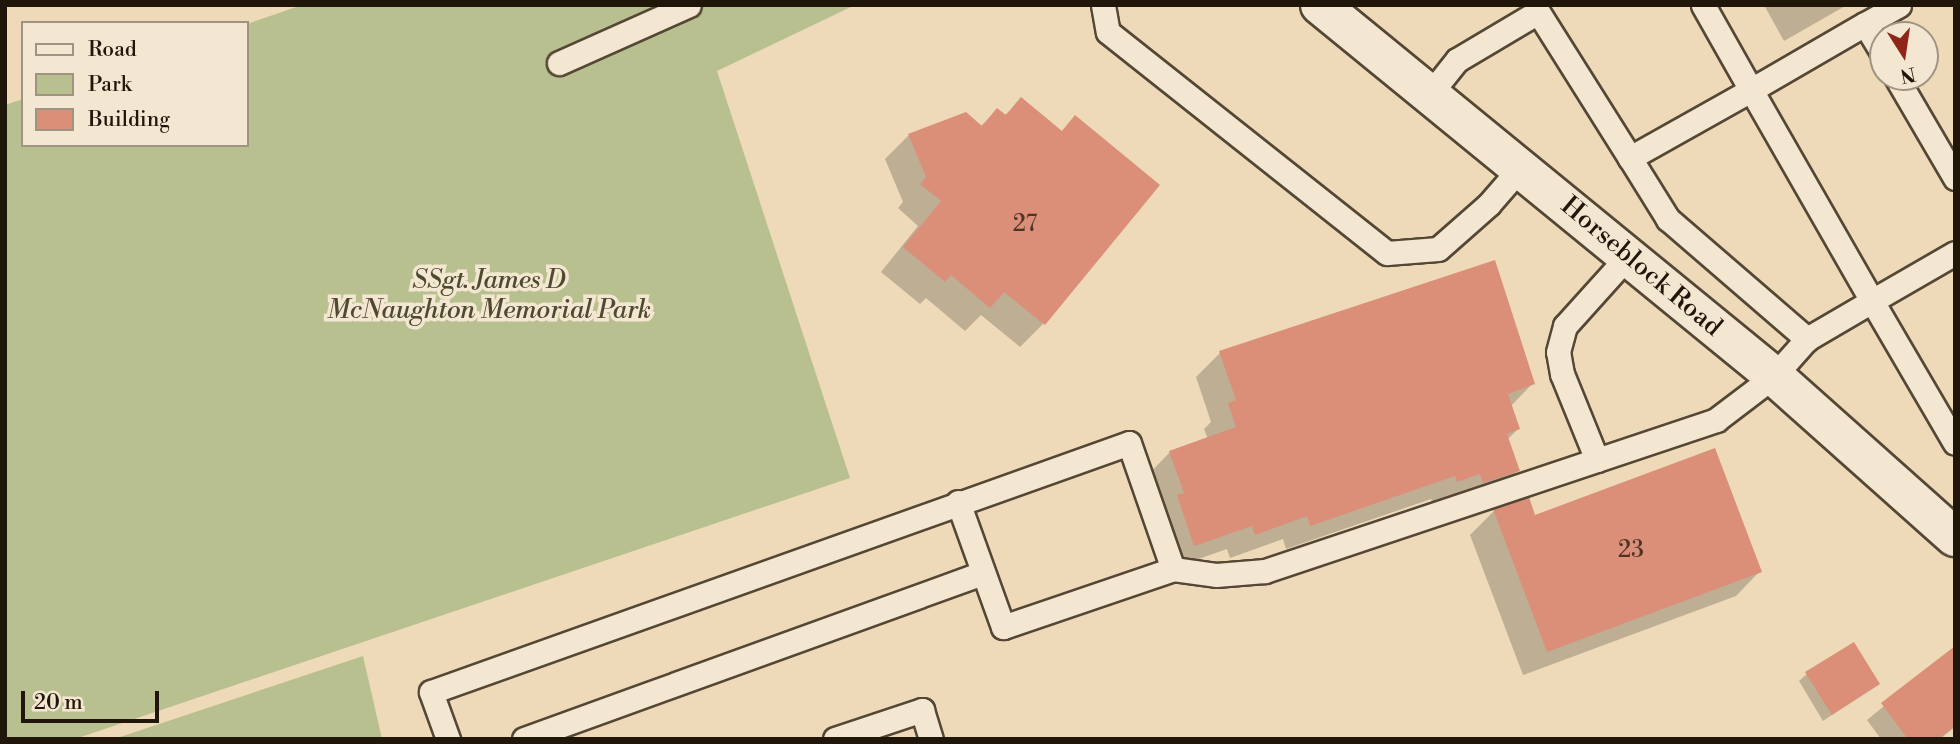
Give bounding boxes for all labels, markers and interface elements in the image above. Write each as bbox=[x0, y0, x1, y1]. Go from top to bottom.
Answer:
legend bbox=[21, 21, 248, 147]
north arrow bbox=[1869, 21, 1939, 91]
text: Road bbox=[88, 37, 137, 63]
text: N bbox=[1898, 61, 1918, 88]
text: Park bbox=[88, 72, 132, 98]
text: Building bbox=[88, 107, 170, 133]
street label: Horseblock Road bbox=[1554, 191, 1728, 343]
house number: 27 bbox=[1013, 210, 1037, 238]
park label: SSgt. James D McNaughton Memorial Park bbox=[327, 265, 651, 326]
house number: 23 bbox=[1618, 536, 1644, 564]
scale bar bbox=[24, 678, 163, 722]
text: 20 m bbox=[34, 690, 83, 716]

